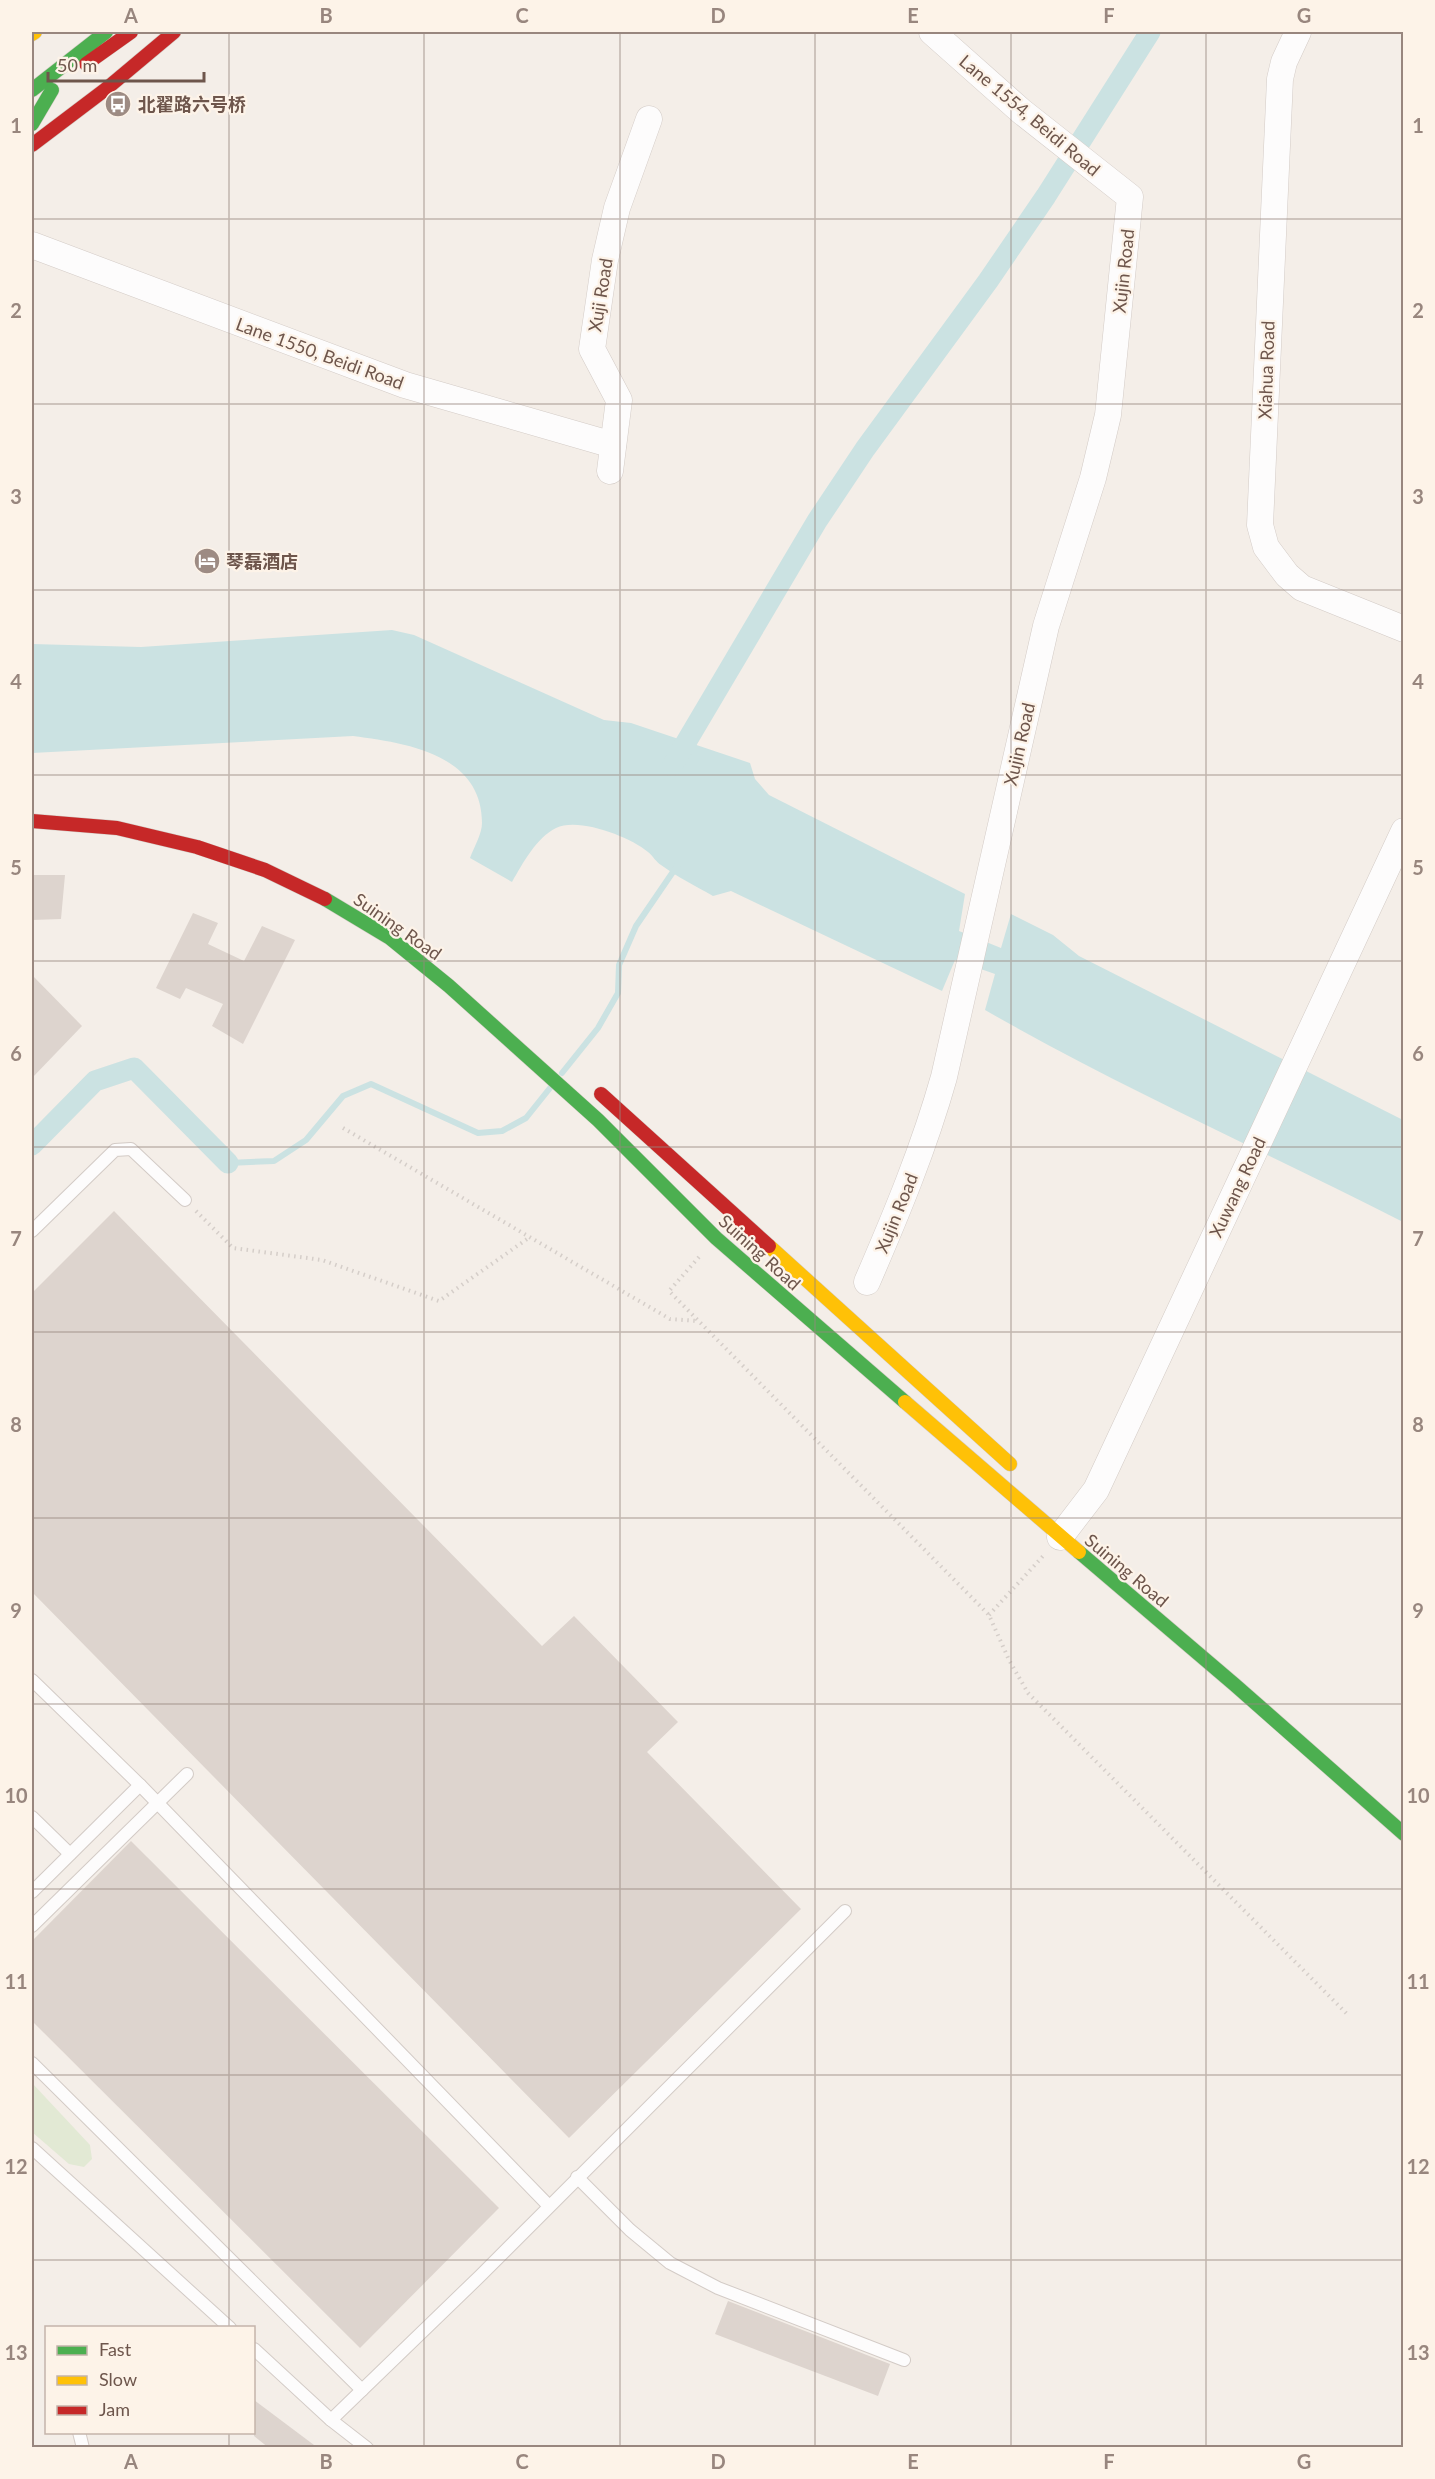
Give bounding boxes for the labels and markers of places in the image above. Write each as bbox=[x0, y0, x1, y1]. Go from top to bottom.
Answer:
bus stop icon: 北翟路六号桥 bbox=[103, 89, 133, 119]
place label: 北翟路六号桥 bbox=[138, 93, 246, 115]
hotel icon: 琴磊酒店 bbox=[192, 546, 222, 576]
place label: 琴磊酒店 bbox=[226, 550, 298, 572]

